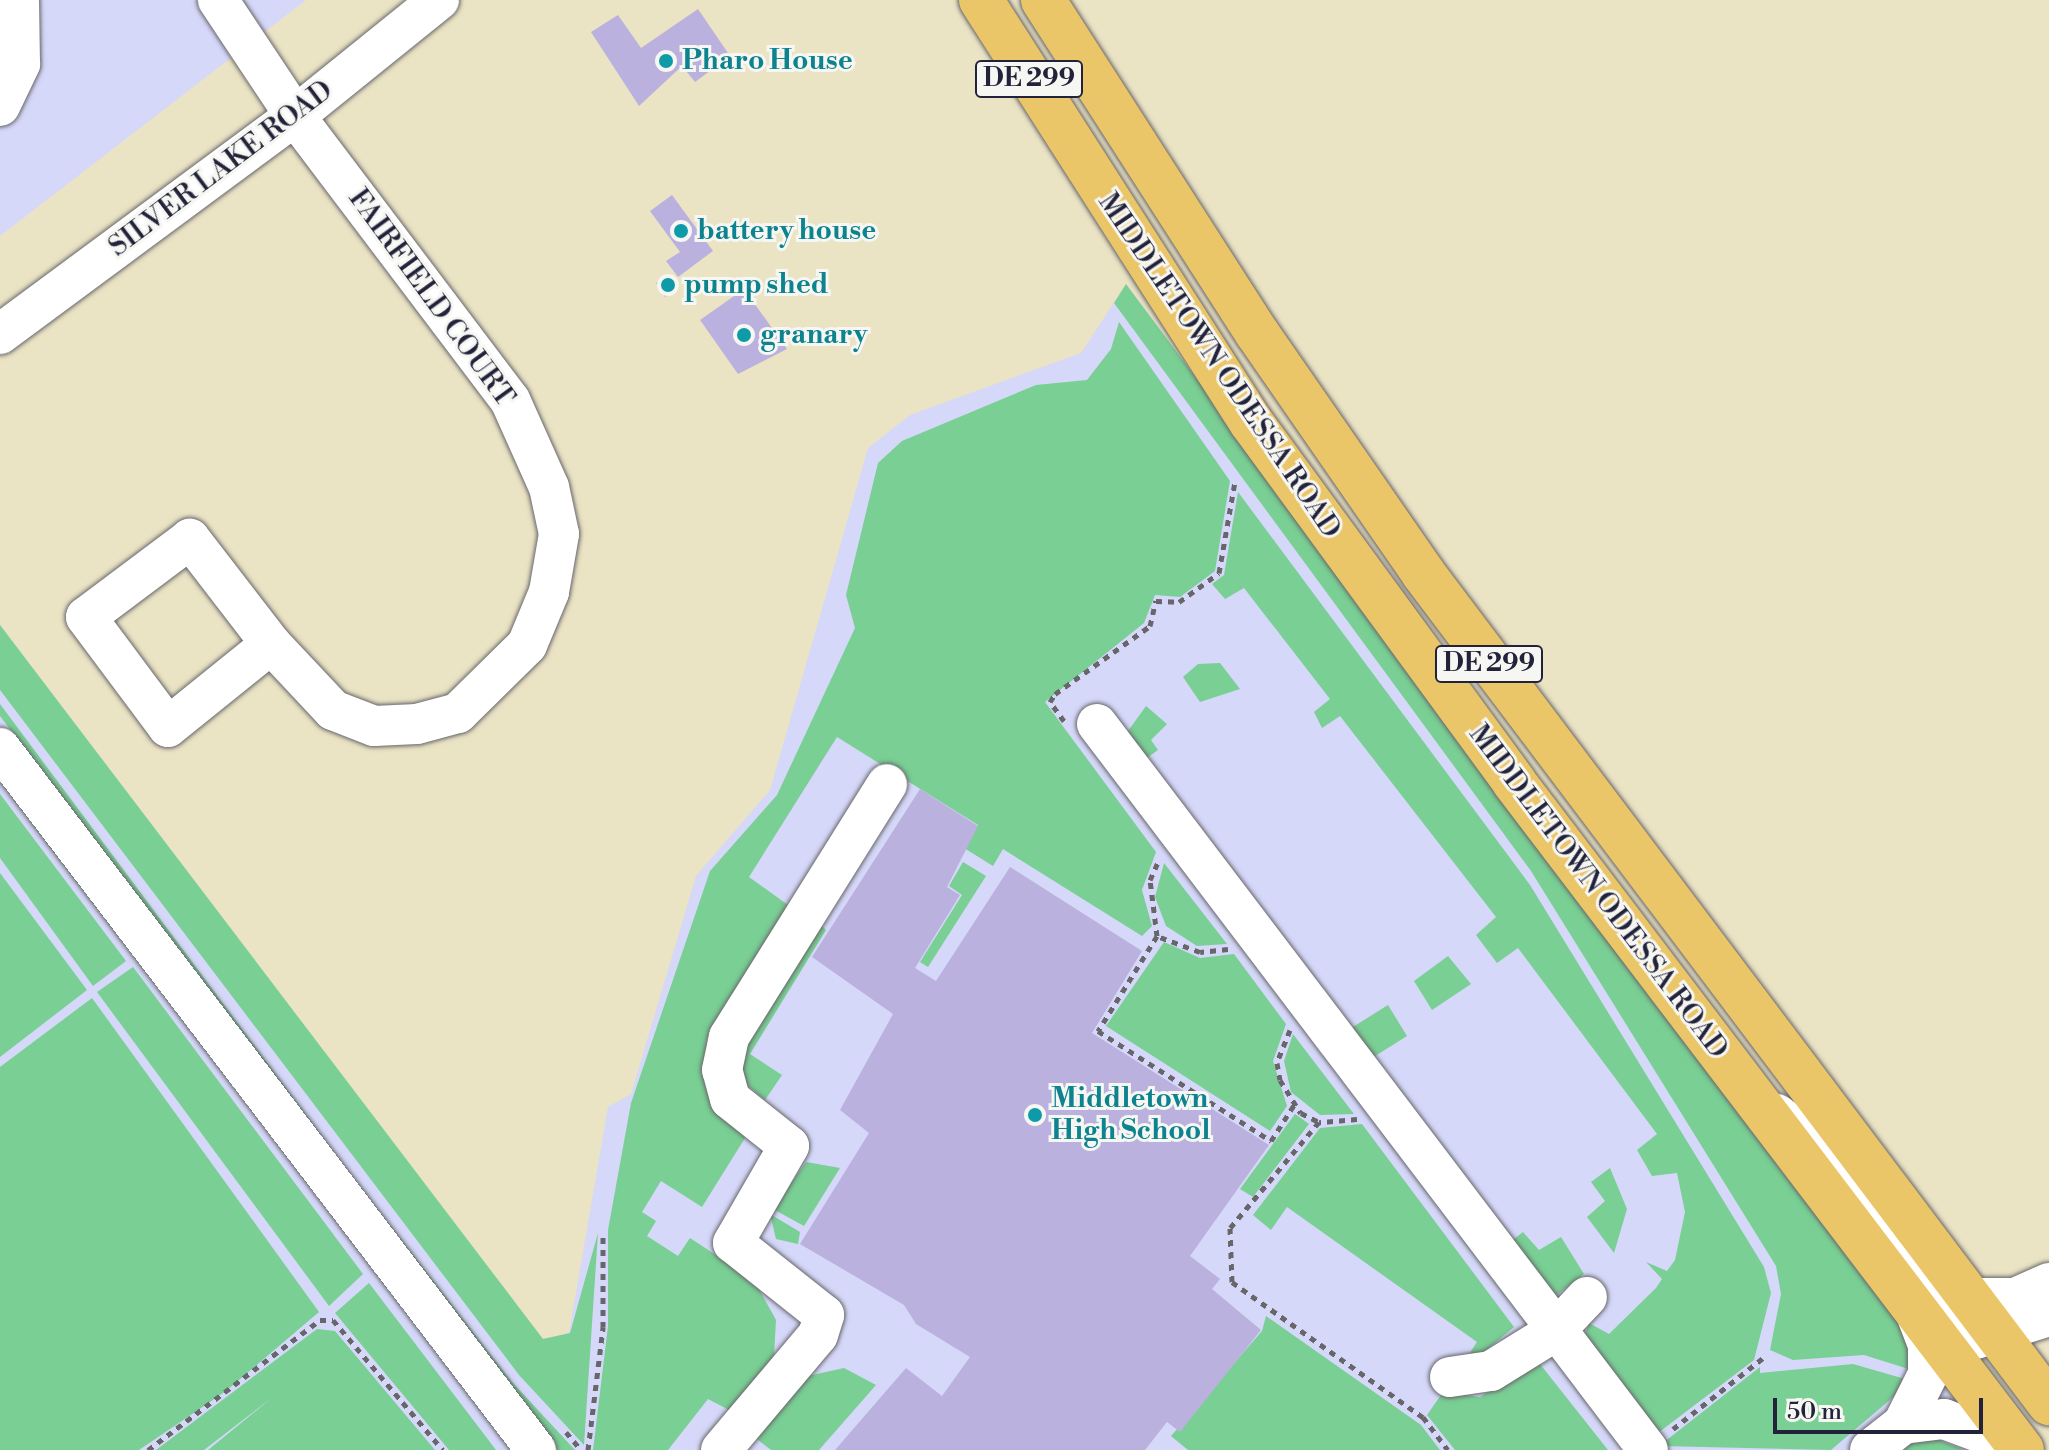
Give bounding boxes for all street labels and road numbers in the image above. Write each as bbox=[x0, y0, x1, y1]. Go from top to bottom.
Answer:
road number: DE 299 bbox=[973, 57, 1085, 101]
street label: SILVER LAKE ROAD bbox=[102, 74, 340, 264]
street label: FAIRFIELD COURT bbox=[341, 183, 521, 413]
street label: MIDDLETOWN ODESSA ROAD bbox=[1091, 187, 1347, 545]
road number: DE 299 bbox=[1433, 642, 1545, 686]
street label: MIDDLETOWN ODESSA ROAD bbox=[1461, 718, 1735, 1066]

